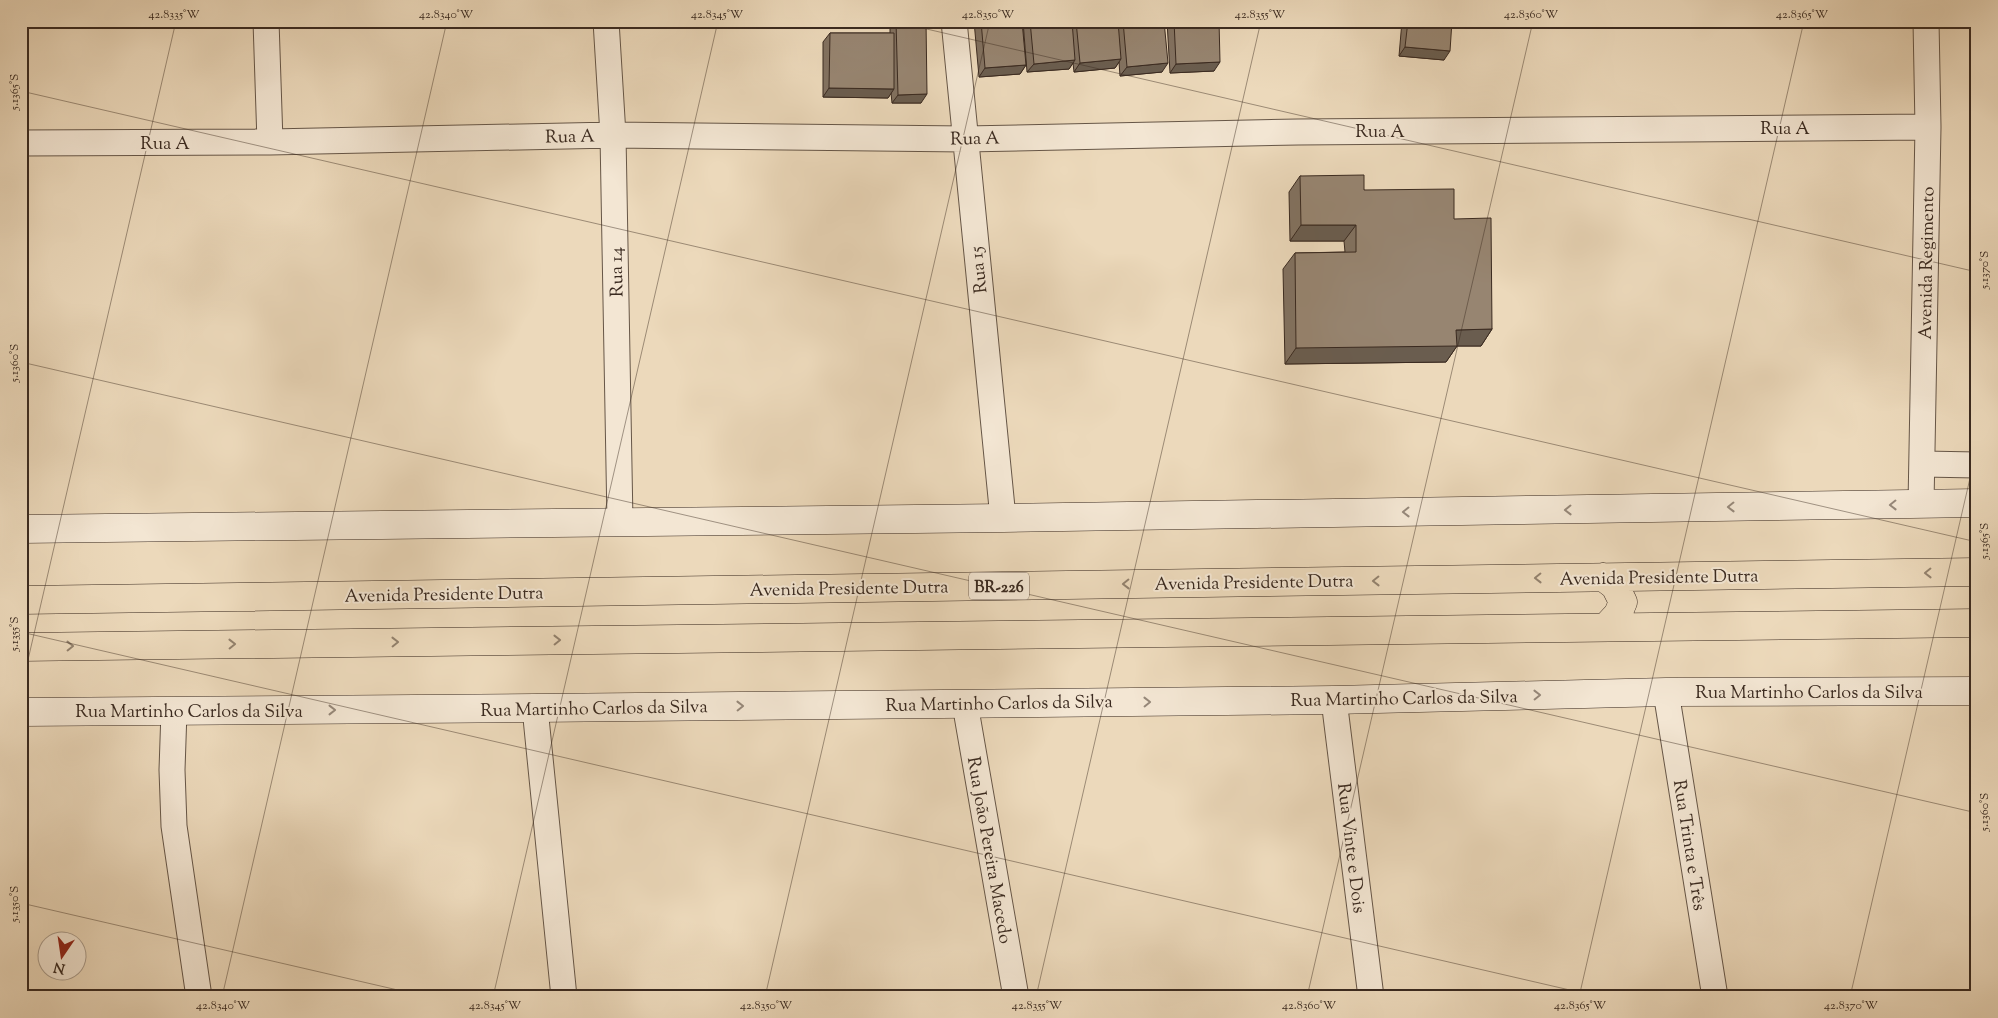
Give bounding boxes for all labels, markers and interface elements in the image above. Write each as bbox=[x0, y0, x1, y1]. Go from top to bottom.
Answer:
text: 42.8335°W bbox=[149, 6, 200, 24]
text: 42.8340°W bbox=[419, 6, 474, 24]
text: 42.8345°W bbox=[691, 6, 744, 24]
text: 42.8350°W bbox=[962, 6, 1015, 24]
text: 42.8355°W bbox=[1235, 6, 1286, 24]
text: 42.8360°W bbox=[1504, 6, 1559, 24]
text: 42.8365°W bbox=[1776, 6, 1829, 24]
text: 5.1365°S bbox=[6, 74, 24, 111]
street label: Rua A bbox=[1760, 117, 1810, 143]
street label: Rua A bbox=[1355, 120, 1405, 146]
street label: Rua A bbox=[545, 125, 595, 151]
street label: Rua A bbox=[950, 127, 1000, 153]
street label: Rua A bbox=[140, 132, 190, 158]
street label: Avenida Regimento bbox=[1914, 186, 1942, 340]
street label: Rua 15 bbox=[965, 245, 995, 295]
street label: Rua 14 bbox=[605, 247, 631, 297]
text: 5.1370°S bbox=[1976, 251, 1994, 290]
text: 5.1360°S bbox=[6, 344, 24, 383]
one-way arrow bbox=[1889, 499, 1897, 510]
one-way arrow bbox=[1726, 502, 1734, 512]
one-way arrow bbox=[1564, 505, 1572, 515]
one-way arrow bbox=[1401, 507, 1409, 517]
text: 5.1365°S bbox=[1976, 523, 1994, 560]
street label: Avenida Presidente Dutra bbox=[1559, 564, 1759, 594]
one-way arrow bbox=[1924, 568, 1932, 578]
street label: Avenida Presidente Dutra bbox=[1154, 569, 1354, 599]
road number: BR-226 bbox=[969, 572, 1029, 600]
one-way arrow bbox=[1534, 573, 1542, 583]
street label: Avenida Presidente Dutra bbox=[749, 575, 949, 605]
one-way arrow bbox=[1371, 575, 1379, 586]
one-way arrow bbox=[1121, 579, 1129, 589]
street label: Avenida Presidente Dutra bbox=[344, 581, 544, 611]
text: 5.1355°S bbox=[6, 617, 24, 652]
one-way arrow bbox=[554, 635, 562, 645]
one-way arrow bbox=[392, 637, 399, 647]
one-way arrow bbox=[229, 639, 237, 649]
one-way arrow bbox=[66, 641, 74, 651]
street label: Rua Martinho Carlos da Silva bbox=[1695, 681, 1923, 707]
street label: Rua Martinho Carlos da Silva bbox=[1290, 685, 1518, 715]
street label: Rua Martinho Carlos da Silva bbox=[885, 690, 1113, 720]
one-way arrow bbox=[1534, 690, 1542, 700]
street label: Rua Martinho Carlos da Silva bbox=[480, 695, 708, 725]
one-way arrow bbox=[1144, 697, 1152, 707]
street label: Rua Martinho Carlos da Silva bbox=[75, 700, 303, 726]
one-way arrow bbox=[736, 701, 744, 711]
one-way arrow bbox=[329, 705, 337, 715]
street label: Rua João Pereira Macedo bbox=[959, 755, 1017, 946]
street label: Rua Trinta e Três bbox=[1665, 778, 1711, 913]
street label: Rua Vinte e Dois bbox=[1329, 782, 1371, 915]
text: 5.1360°S bbox=[1976, 793, 1994, 832]
text: 5.1350°S bbox=[6, 886, 24, 923]
north arrow bbox=[38, 930, 88, 980]
text: N bbox=[52, 956, 67, 978]
text: 42.8340°W bbox=[196, 997, 251, 1015]
text: 42.8345°W bbox=[469, 997, 522, 1015]
text: 42.8350°W bbox=[740, 997, 793, 1015]
text: 42.8355°W bbox=[1012, 997, 1063, 1015]
text: 42.8360°W bbox=[1282, 997, 1337, 1015]
text: 42.8365°W bbox=[1554, 997, 1607, 1015]
text: 42.8370°W bbox=[1824, 997, 1879, 1015]

